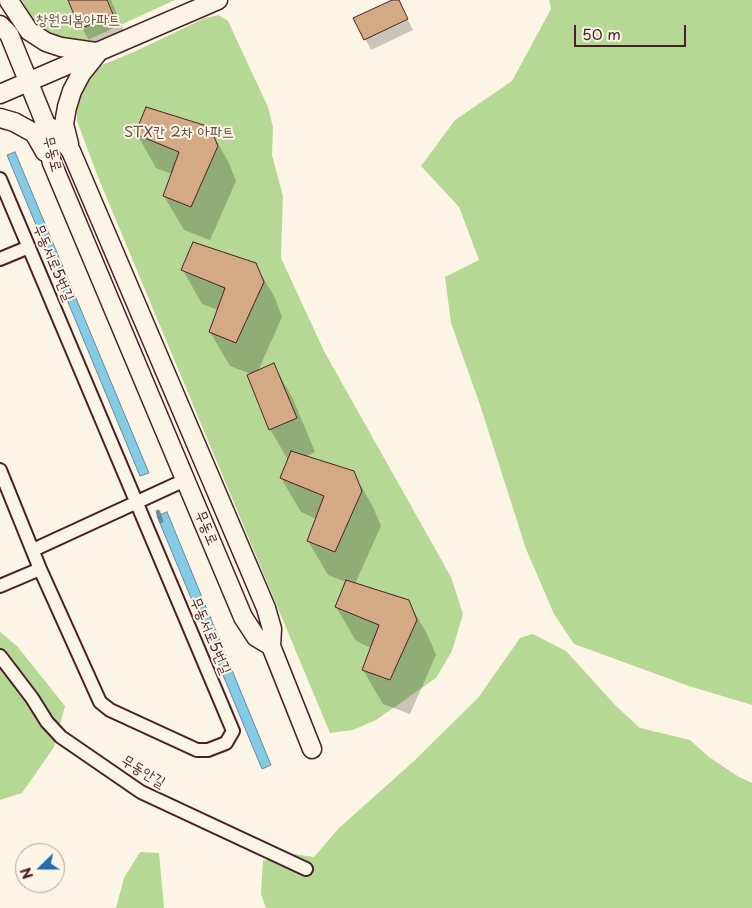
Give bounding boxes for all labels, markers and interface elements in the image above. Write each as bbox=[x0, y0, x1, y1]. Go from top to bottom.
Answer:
park label: 창원의봄아파트 bbox=[36, 12, 120, 30]
scale bar bbox=[577, 15, 690, 47]
text: 50 m bbox=[582, 22, 621, 45]
park label: STX칸 2차 아파트 bbox=[124, 124, 234, 142]
street label: 무동로 bbox=[39, 134, 65, 174]
street label: 무동서로5번길 bbox=[29, 222, 77, 304]
street label: 무동로 bbox=[191, 508, 221, 548]
street label: 무동서로5번길 bbox=[186, 595, 234, 677]
street label: 무동안길 bbox=[118, 752, 168, 792]
north arrow bbox=[15, 843, 65, 893]
text: N bbox=[15, 864, 38, 883]

